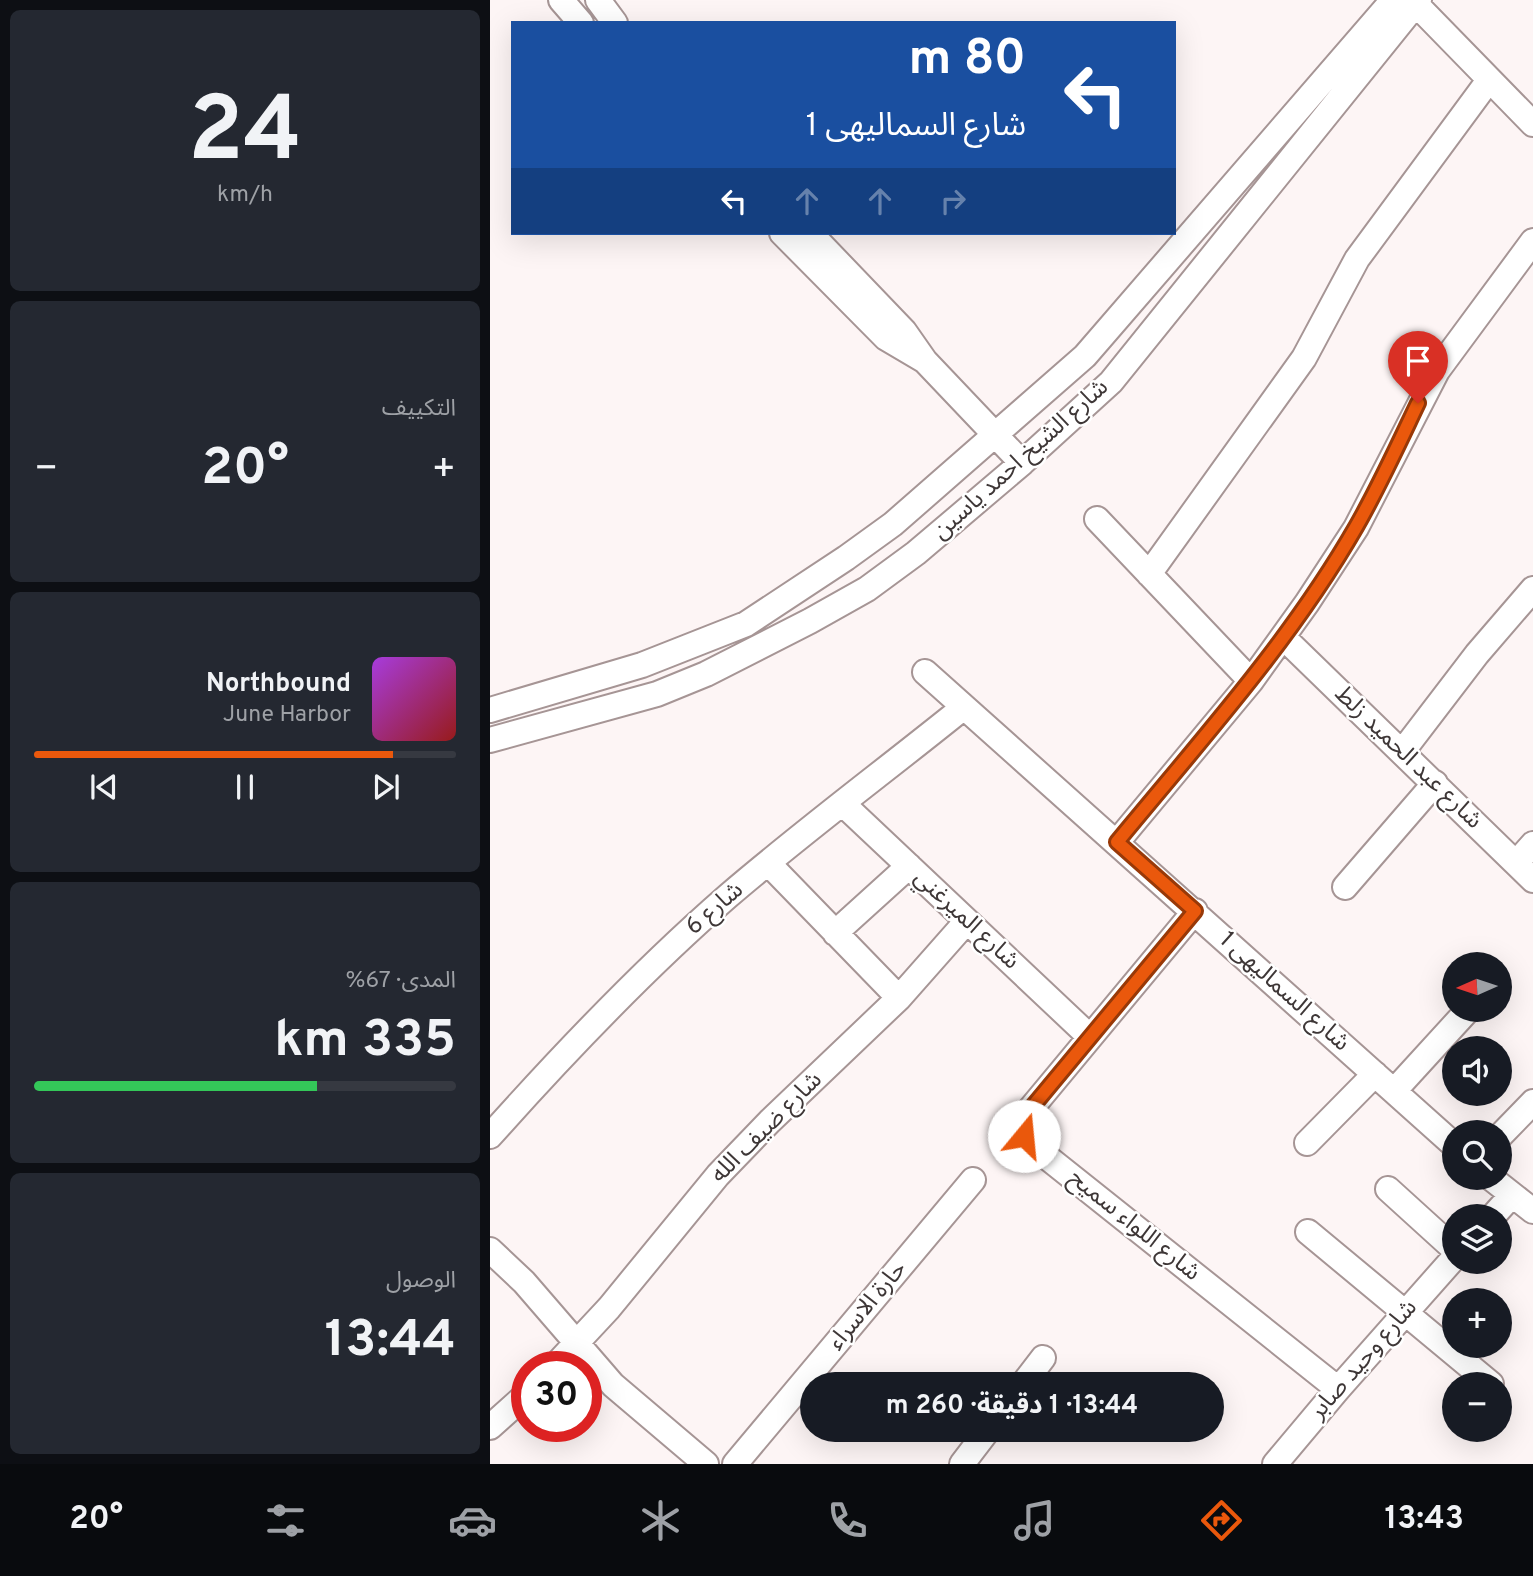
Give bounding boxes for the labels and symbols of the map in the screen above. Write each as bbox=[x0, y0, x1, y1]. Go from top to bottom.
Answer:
pin bbox=[1388, 331, 1448, 403]
street label: شارع الشيخ احمد ياسين bbox=[927, 373, 1115, 547]
street label: شارع عبد الحميد زلط bbox=[1328, 680, 1488, 836]
street label: شارع الميرغني bbox=[906, 863, 1025, 978]
street label: شارع 6 bbox=[680, 876, 750, 942]
street label: شارع السماليهى 1 bbox=[1213, 926, 1355, 1058]
north arrow bbox=[1442, 952, 1512, 1022]
street label: شارع ضيف الله bbox=[705, 1066, 829, 1190]
position arrow bbox=[987, 1099, 1061, 1173]
street label: شارع اللواء سميح bbox=[1062, 1164, 1206, 1288]
street label: حارة الاسراء bbox=[822, 1255, 914, 1357]
street label: شارع وحيد صابر bbox=[1303, 1294, 1424, 1427]
speed limit sign: 30 bbox=[511, 1351, 602, 1442]

